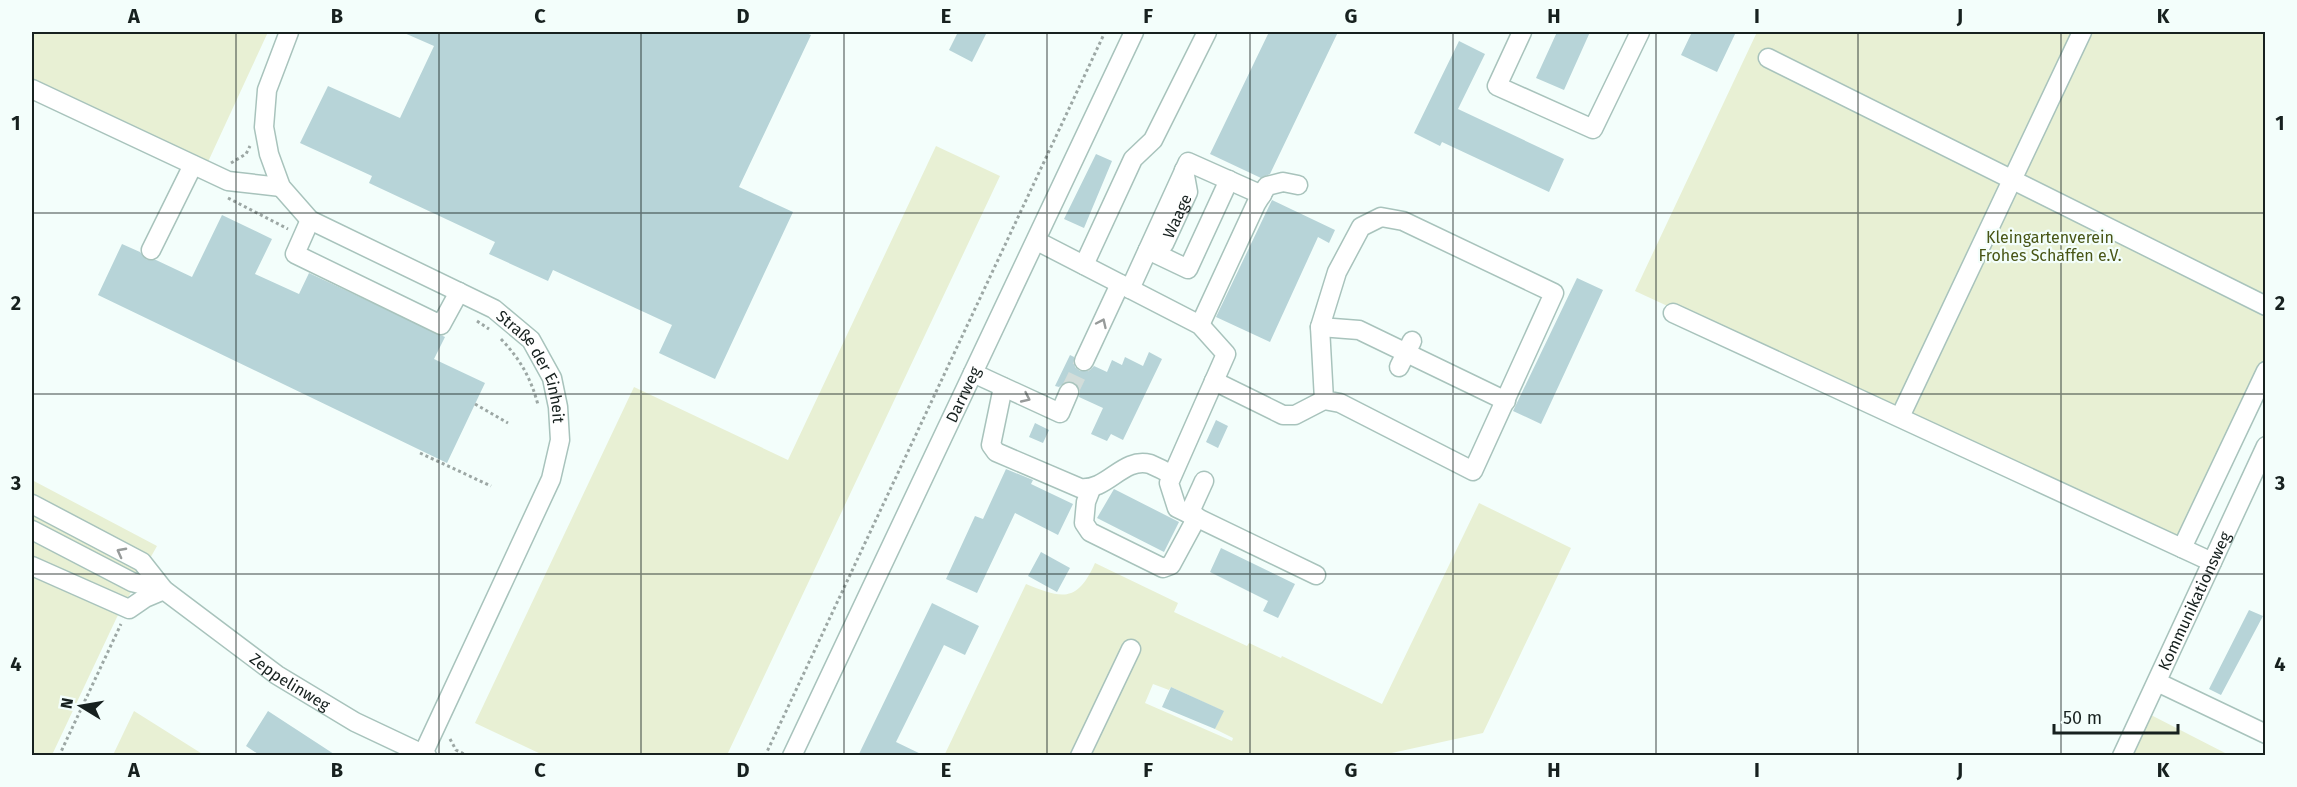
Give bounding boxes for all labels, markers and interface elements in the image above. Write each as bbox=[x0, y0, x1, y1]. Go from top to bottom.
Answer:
text: A bbox=[127, 4, 141, 28]
text: B bbox=[331, 4, 343, 28]
text: C bbox=[534, 4, 546, 28]
text: D bbox=[736, 4, 750, 28]
text: E bbox=[941, 4, 951, 28]
text: F bbox=[1143, 4, 1153, 28]
text: G bbox=[1345, 4, 1357, 28]
text: H bbox=[1547, 4, 1561, 28]
text: I bbox=[1754, 4, 1760, 28]
text: J bbox=[1956, 4, 1963, 28]
text: K bbox=[2157, 4, 2170, 28]
text: 1 bbox=[11, 111, 21, 135]
text: 1 bbox=[2275, 111, 2285, 135]
street label: Waage bbox=[1159, 191, 1195, 241]
park label: Kleingartenverein Frohes Schaffen e.V. bbox=[1978, 228, 2122, 265]
text: 2 bbox=[11, 291, 21, 315]
text: 2 bbox=[2275, 291, 2285, 315]
street label: Straße der Einheit bbox=[493, 306, 568, 424]
one-way arrow bbox=[1094, 318, 1106, 329]
street label: Darrweg bbox=[941, 363, 984, 425]
one-way arrow bbox=[1020, 390, 1031, 402]
text: 3 bbox=[10, 471, 21, 495]
text: 3 bbox=[2274, 471, 2285, 495]
street label: Kommunikationsweg bbox=[2154, 528, 2235, 673]
one-way arrow bbox=[117, 547, 128, 559]
street label: Zeppelinweg bbox=[246, 649, 334, 715]
text: 4 bbox=[10, 652, 22, 676]
text: 4 bbox=[2274, 652, 2286, 676]
north arrow bbox=[51, 676, 111, 736]
text: N bbox=[56, 696, 77, 710]
scale bar bbox=[2054, 697, 2178, 735]
text: 50 m bbox=[2063, 707, 2102, 729]
text: A bbox=[127, 758, 141, 782]
text: B bbox=[331, 758, 343, 782]
text: C bbox=[534, 758, 546, 782]
text: D bbox=[736, 758, 750, 782]
text: E bbox=[941, 758, 951, 782]
text: F bbox=[1143, 758, 1153, 782]
text: G bbox=[1345, 758, 1357, 782]
text: H bbox=[1547, 758, 1561, 782]
text: I bbox=[1754, 758, 1760, 782]
text: J bbox=[1956, 758, 1963, 782]
text: K bbox=[2157, 758, 2170, 782]

